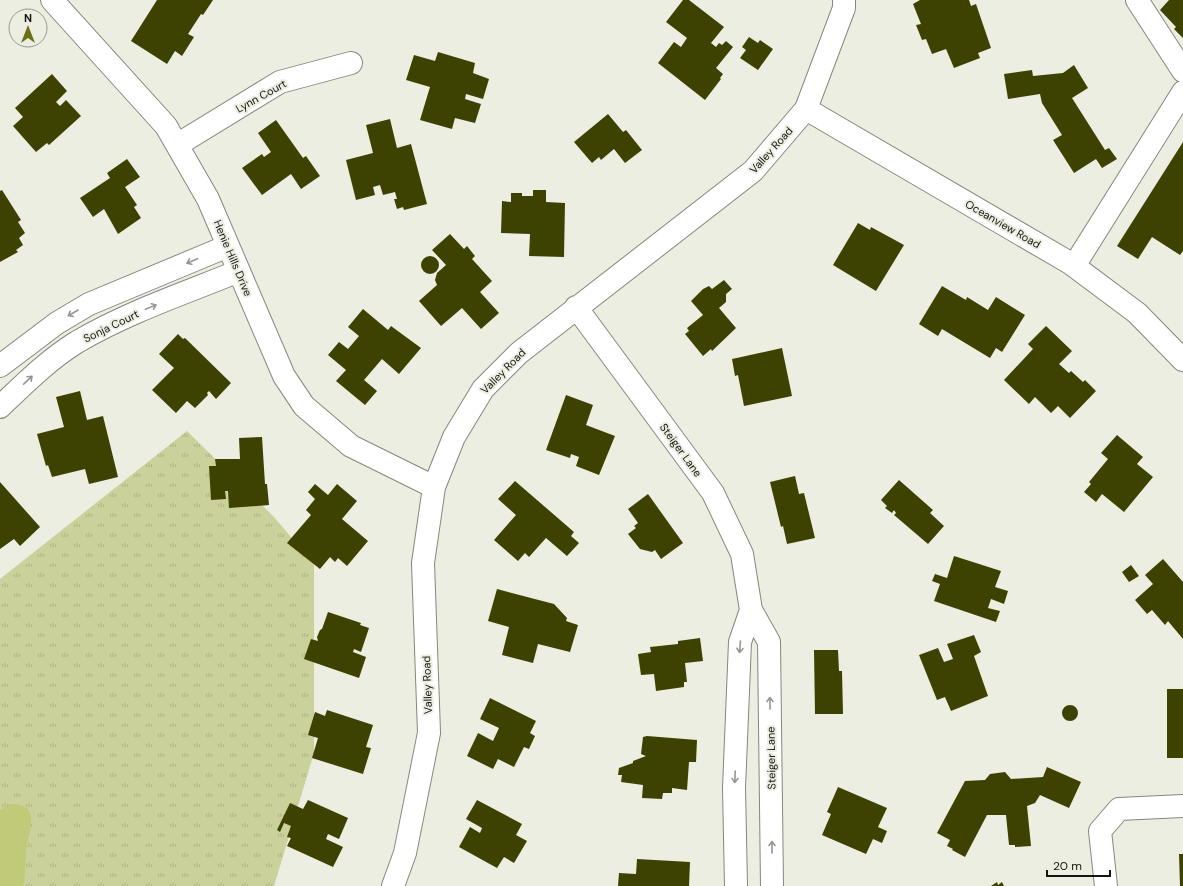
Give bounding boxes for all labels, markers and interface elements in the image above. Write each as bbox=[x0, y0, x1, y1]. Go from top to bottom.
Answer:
north arrow bbox=[8, 8, 48, 48]
text: N bbox=[24, 11, 32, 25]
street label: Lynn Court bbox=[233, 76, 289, 116]
street label: Valley Road bbox=[746, 124, 796, 176]
street label: Oceanview Road bbox=[963, 197, 1043, 251]
street label: Henie Hills Drive bbox=[211, 218, 255, 298]
one-way arrow bbox=[186, 257, 198, 265]
one-way arrow bbox=[145, 302, 157, 310]
street label: Sonja Court bbox=[81, 307, 141, 345]
one-way arrow bbox=[67, 310, 79, 318]
street label: Valley Road bbox=[477, 345, 529, 397]
one-way arrow bbox=[23, 375, 33, 385]
street label: Steiger Lane bbox=[657, 420, 705, 480]
one-way arrow bbox=[737, 640, 744, 653]
street label: Valley Road bbox=[419, 656, 435, 714]
one-way arrow bbox=[766, 697, 774, 710]
street label: Steiger Lane bbox=[763, 726, 779, 790]
one-way arrow bbox=[731, 770, 738, 783]
one-way arrow bbox=[768, 841, 776, 854]
scale bar bbox=[1047, 852, 1110, 878]
text: 20 m bbox=[1053, 858, 1082, 874]

